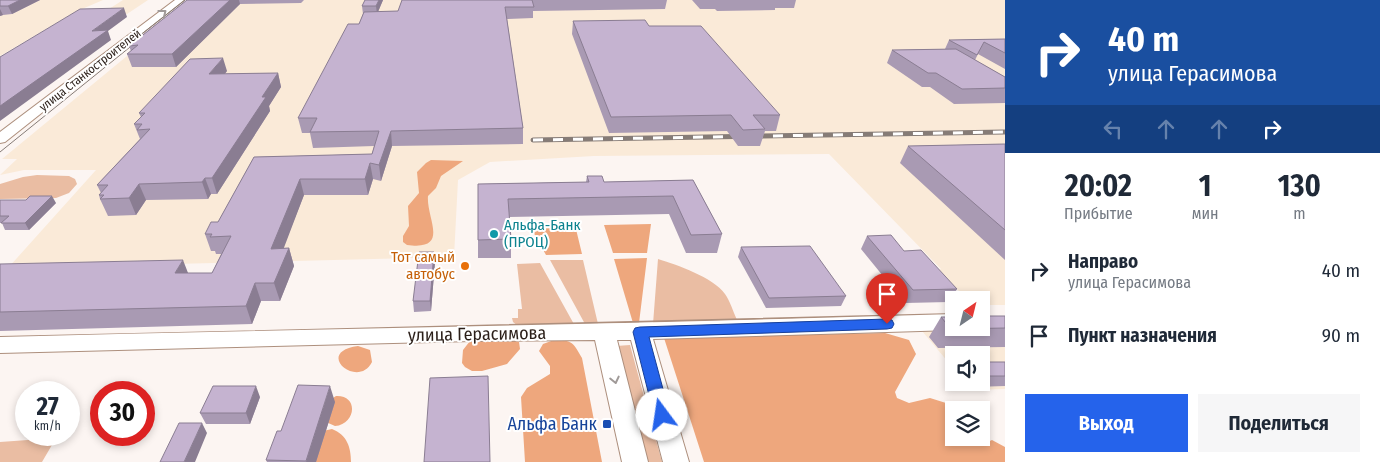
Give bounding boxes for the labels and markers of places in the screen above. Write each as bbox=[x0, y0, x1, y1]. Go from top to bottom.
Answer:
place label: Альфа-Банк (ПРОЦ) bbox=[504, 216, 580, 251]
marker: Альфа-Банк (ПРОЦ) bbox=[488, 228, 500, 240]
place label: Тот самый автобус bbox=[391, 248, 456, 283]
marker: Тот самый автобус bbox=[459, 260, 471, 272]
pin bbox=[866, 273, 908, 324]
place label: Альфа Банк bbox=[508, 413, 598, 435]
marker: Альфа Банк bbox=[601, 418, 613, 430]

